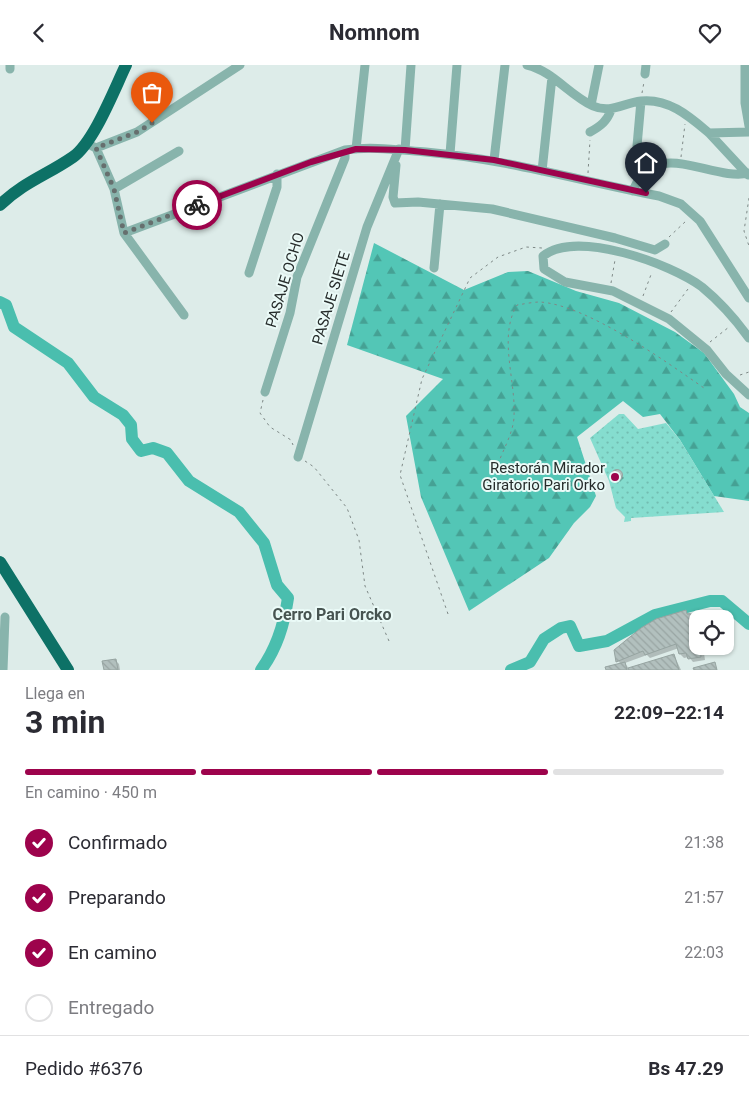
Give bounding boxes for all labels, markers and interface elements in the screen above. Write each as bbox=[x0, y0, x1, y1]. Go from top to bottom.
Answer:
icon: back bbox=[25, 19, 53, 47]
icon: heart bbox=[696, 19, 724, 47]
text: Nomnom bbox=[329, 20, 420, 45]
pin bbox=[131, 72, 173, 123]
icon: bag bbox=[138, 79, 166, 107]
pin bbox=[625, 142, 667, 193]
icon: home bbox=[632, 149, 660, 177]
courier bbox=[172, 180, 222, 230]
icon: bike bbox=[183, 191, 211, 219]
street label: PASAJE OCHO bbox=[262, 230, 308, 330]
street label: PASAJE SIETE bbox=[308, 249, 354, 347]
place label: Restorán Mirador Giratorio Pari Orko bbox=[482, 459, 605, 494]
marker: Restorán Mirador Giratorio Pari Orko bbox=[609, 471, 621, 483]
district label: Cerro Pari Orcko bbox=[272, 605, 392, 624]
map controls bbox=[689, 610, 734, 655]
button: locate bbox=[689, 610, 734, 655]
text: Llega en bbox=[25, 684, 85, 703]
text: 22:09–22:14 bbox=[614, 701, 724, 724]
text: 3 min bbox=[25, 703, 105, 741]
text: En camino · 450 m bbox=[25, 783, 157, 802]
icon: check bbox=[25, 829, 53, 857]
text: Confirmado bbox=[68, 831, 167, 854]
text: 21:38 bbox=[684, 833, 724, 852]
icon: check bbox=[25, 884, 53, 912]
text: Preparando bbox=[68, 886, 166, 909]
text: 21:57 bbox=[684, 888, 724, 907]
icon: check bbox=[25, 939, 53, 967]
text: En camino bbox=[68, 941, 157, 964]
text: 22:03 bbox=[684, 943, 724, 962]
text: Entregado bbox=[68, 996, 154, 1019]
text: Pedido #6376 bbox=[25, 1057, 143, 1080]
text: Bs 47.29 bbox=[648, 1057, 724, 1080]

